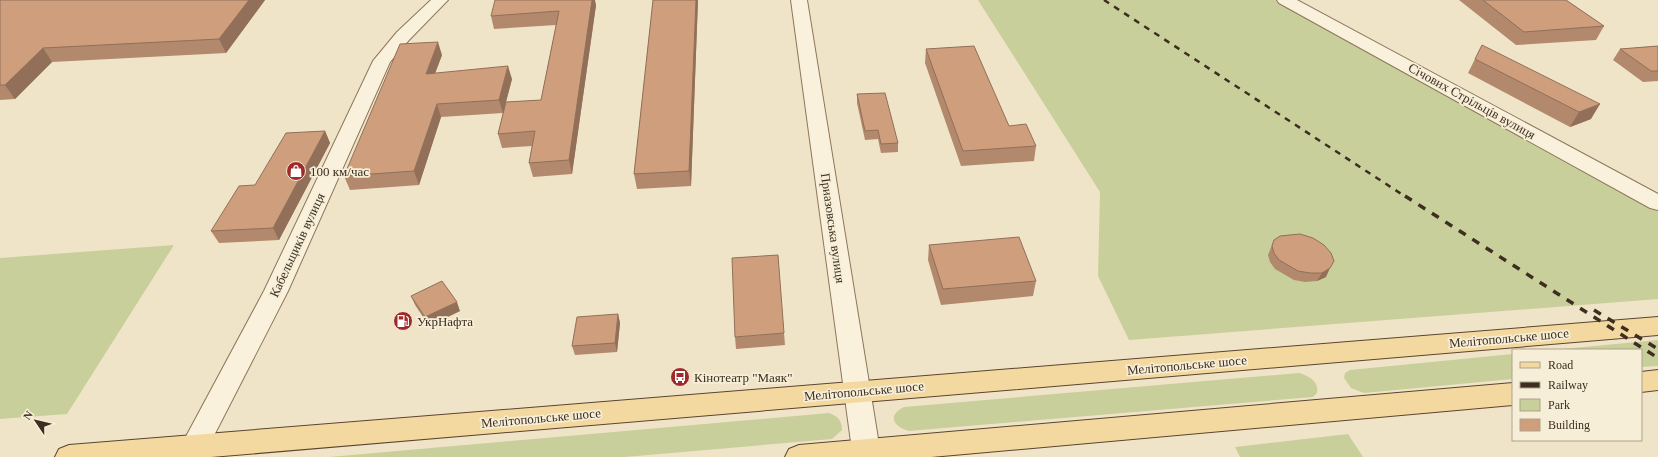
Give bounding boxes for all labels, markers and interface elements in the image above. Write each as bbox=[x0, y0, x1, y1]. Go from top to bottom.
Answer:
street label: Січових Стрільців вулиця bbox=[1406, 60, 1538, 142]
shop icon: 100 км/час bbox=[285, 160, 307, 182]
place label: 100 км/час bbox=[310, 164, 369, 179]
street label: Приазовська вулиця bbox=[818, 172, 848, 284]
street label: Кабельщиків вулиця bbox=[266, 191, 328, 299]
fuel station icon: УкрНафта bbox=[392, 310, 414, 332]
place label: УкрНафта bbox=[417, 314, 473, 329]
street label: Мелітопольське шосе bbox=[1448, 325, 1570, 351]
legend bbox=[1512, 349, 1642, 441]
street label: Мелітопольське шосе bbox=[1126, 352, 1248, 378]
text: Road bbox=[1548, 358, 1573, 372]
bus stop icon: Кінотеатр "Маяк" bbox=[669, 366, 691, 388]
place label: Кінотеатр "Маяк" bbox=[694, 370, 792, 385]
street label: Мелітопольське шосе bbox=[803, 378, 925, 404]
text: Railway bbox=[1548, 378, 1588, 392]
text: Park bbox=[1548, 398, 1570, 412]
north arrow bbox=[16, 401, 56, 441]
street label: Мелітопольське шосе bbox=[480, 405, 602, 431]
text: N bbox=[21, 409, 35, 422]
text: Building bbox=[1548, 418, 1590, 432]

